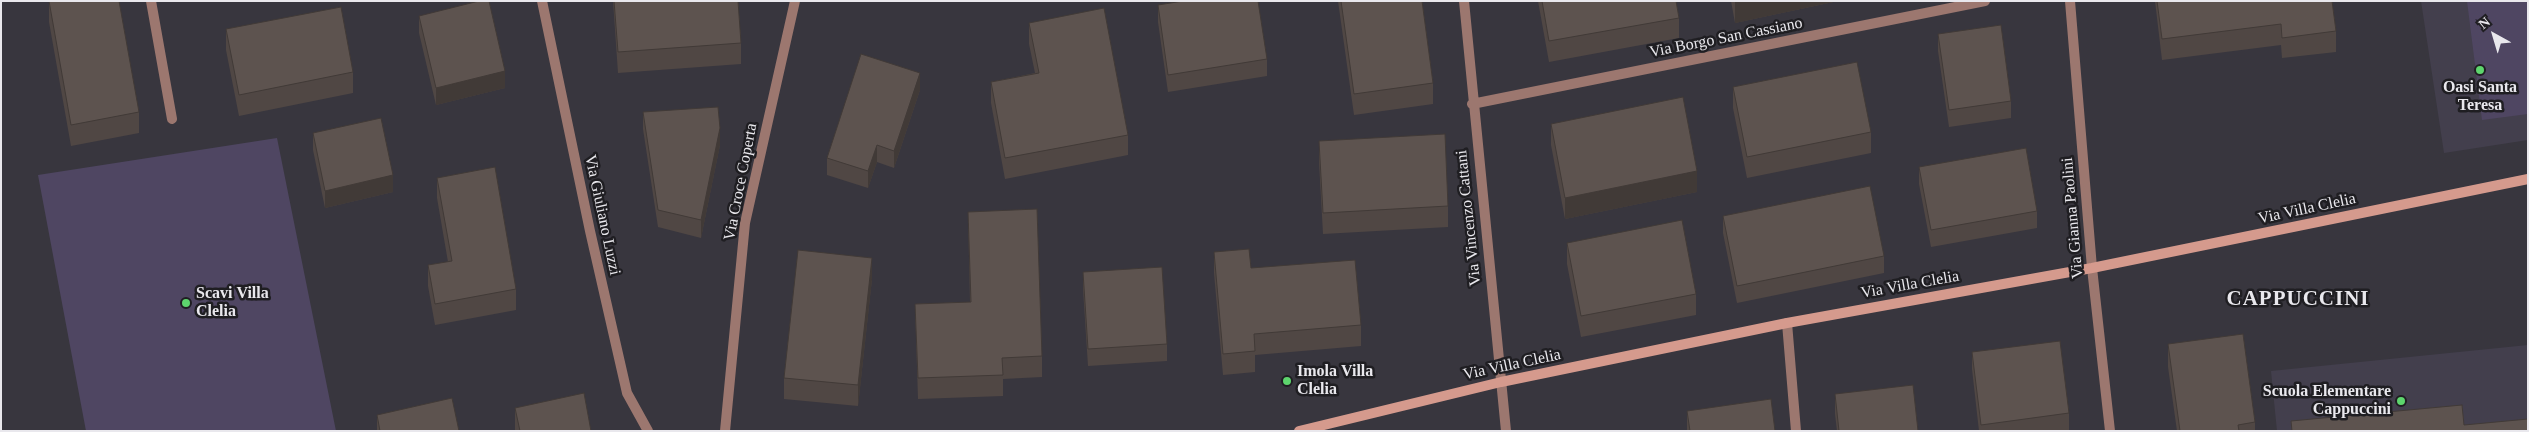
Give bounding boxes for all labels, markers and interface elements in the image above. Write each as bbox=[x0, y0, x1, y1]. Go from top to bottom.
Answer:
north arrow bbox=[2469, 10, 2519, 60]
street label: Via Borgo San Cassiano bbox=[1648, 14, 1804, 62]
text: N bbox=[2476, 14, 2493, 32]
marker: Oasi Santa Teresa bbox=[2474, 64, 2486, 76]
place label: Oasi Santa Teresa bbox=[2443, 78, 2517, 116]
street label: Via Croce Coperta bbox=[720, 122, 762, 242]
street label: Via Vincenzo Cattani bbox=[1452, 149, 1486, 287]
street label: Via Giuliano Luzzi bbox=[580, 153, 624, 277]
street label: Via Gianna Paolini bbox=[2058, 157, 2088, 279]
street label: Via Villa Clelia bbox=[2256, 189, 2358, 229]
street label: Via Villa Clelia bbox=[1859, 267, 1961, 303]
place label: Scavi Villa Clelia bbox=[196, 284, 269, 322]
district label: CAPPUCCINI bbox=[2225, 287, 2371, 313]
marker: Scavi Villa Clelia bbox=[180, 297, 192, 309]
street label: Via Villa Clelia bbox=[1461, 345, 1563, 385]
place label: Imola Villa Clelia bbox=[1297, 362, 1373, 400]
marker: Imola Villa Clelia bbox=[1281, 375, 1293, 387]
place label: Scuola Elementare Cappuccini bbox=[2263, 382, 2391, 420]
marker: Scuola Elementare Cappuccini bbox=[2395, 395, 2407, 407]

